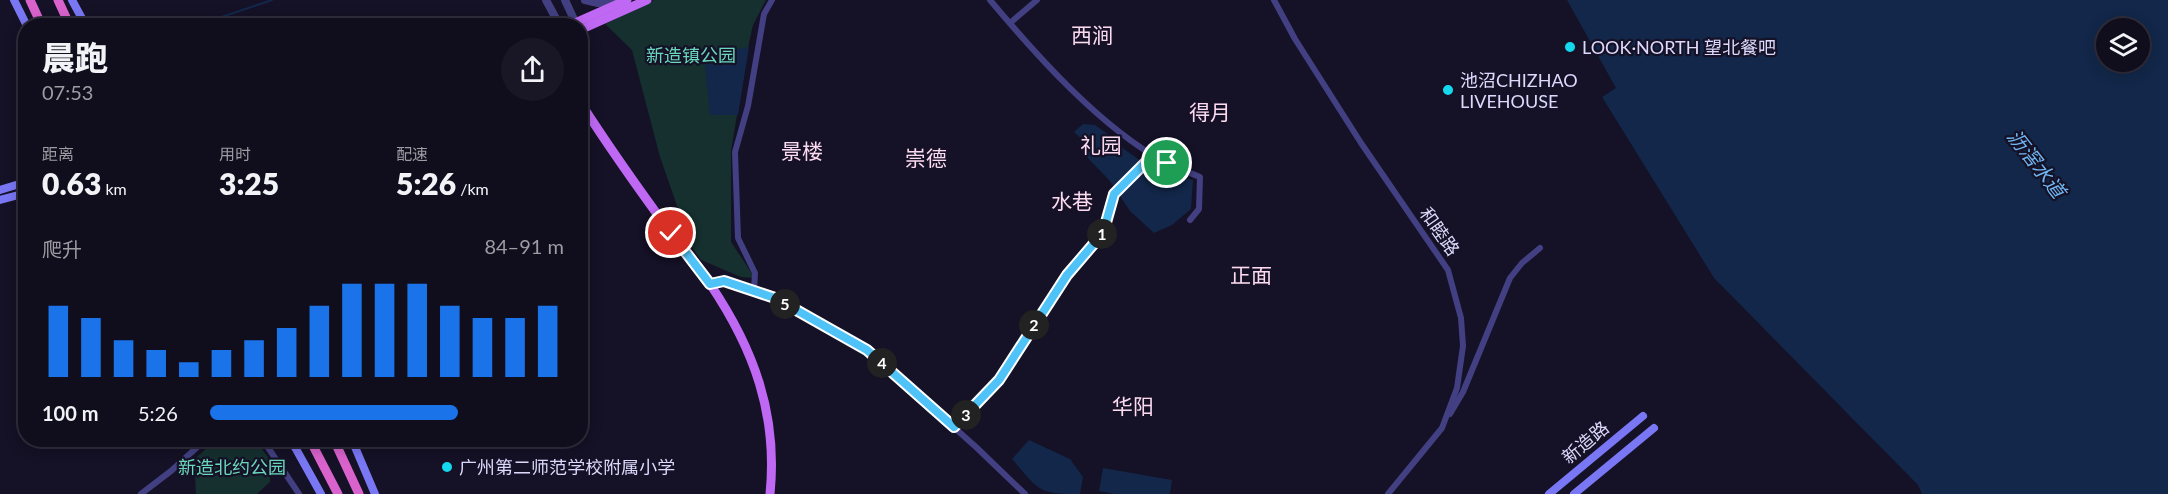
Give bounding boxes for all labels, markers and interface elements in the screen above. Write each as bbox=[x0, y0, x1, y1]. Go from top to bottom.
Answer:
map controls bbox=[2096, 18, 2150, 72]
button: layers bbox=[2096, 18, 2150, 72]
district label: 西涧 bbox=[1071, 22, 1113, 47]
place label: LOOK·NORTH 望北餐吧 bbox=[1582, 36, 1776, 58]
text: 晨跑 bbox=[42, 37, 108, 77]
button: share bbox=[501, 38, 564, 101]
marker: LOOK·NORTH 望北餐吧 bbox=[1563, 40, 1577, 54]
park label: 新造镇公园 bbox=[646, 44, 736, 66]
place label: 池沼CHIZHAO LIVEHOUSE bbox=[1460, 69, 1578, 112]
text: 07:53 bbox=[42, 80, 93, 104]
marker: 池沼CHIZHAO LIVEHOUSE bbox=[1441, 83, 1455, 97]
district label: 得月 bbox=[1189, 99, 1231, 124]
water label: 沥滘水道 bbox=[2003, 124, 2073, 204]
district label: 礼园 bbox=[1080, 132, 1122, 157]
pin bbox=[1141, 137, 1192, 188]
district label: 景楼 bbox=[781, 138, 823, 163]
text: 距离 bbox=[42, 144, 74, 163]
text: 用时 bbox=[219, 144, 251, 163]
text: 配速 bbox=[396, 144, 428, 163]
district label: 崇德 bbox=[905, 145, 947, 170]
icon: arrive bbox=[1150, 146, 1183, 179]
text: 0.63 bbox=[42, 165, 101, 201]
text: 3:25 bbox=[219, 165, 279, 201]
text: 5:26 bbox=[396, 165, 456, 201]
text: km bbox=[101, 179, 127, 198]
text: /km bbox=[456, 179, 489, 198]
district label: 水巷 bbox=[1051, 188, 1093, 213]
street label: 和睦路 bbox=[1416, 203, 1464, 259]
pin bbox=[645, 207, 696, 258]
icon: check bbox=[654, 216, 687, 249]
pin: 1 bbox=[1087, 219, 1117, 249]
text: 1 bbox=[1097, 224, 1107, 243]
text: 84–91 m bbox=[484, 234, 564, 258]
text: 爬升 bbox=[42, 237, 82, 261]
district label: 正面 bbox=[1230, 262, 1272, 287]
pin: 5 bbox=[770, 289, 800, 319]
text: 5 bbox=[780, 294, 790, 313]
pin: 2 bbox=[1019, 310, 1049, 340]
text: 2 bbox=[1029, 315, 1039, 334]
pin: 4 bbox=[867, 348, 897, 378]
text: 4 bbox=[877, 353, 887, 372]
district label: 华阳 bbox=[1112, 393, 1154, 418]
pin: 3 bbox=[951, 400, 981, 430]
text: 100 m bbox=[42, 401, 98, 425]
text: 5:26 bbox=[138, 401, 178, 425]
text: 3 bbox=[961, 405, 971, 424]
street label: 新造路 bbox=[1557, 416, 1613, 468]
park label: 新造北约公园 bbox=[178, 456, 286, 478]
place label: 广州第二师范学校附属小学 bbox=[459, 456, 675, 478]
marker: 广州第二师范学校附属小学 bbox=[440, 460, 454, 474]

